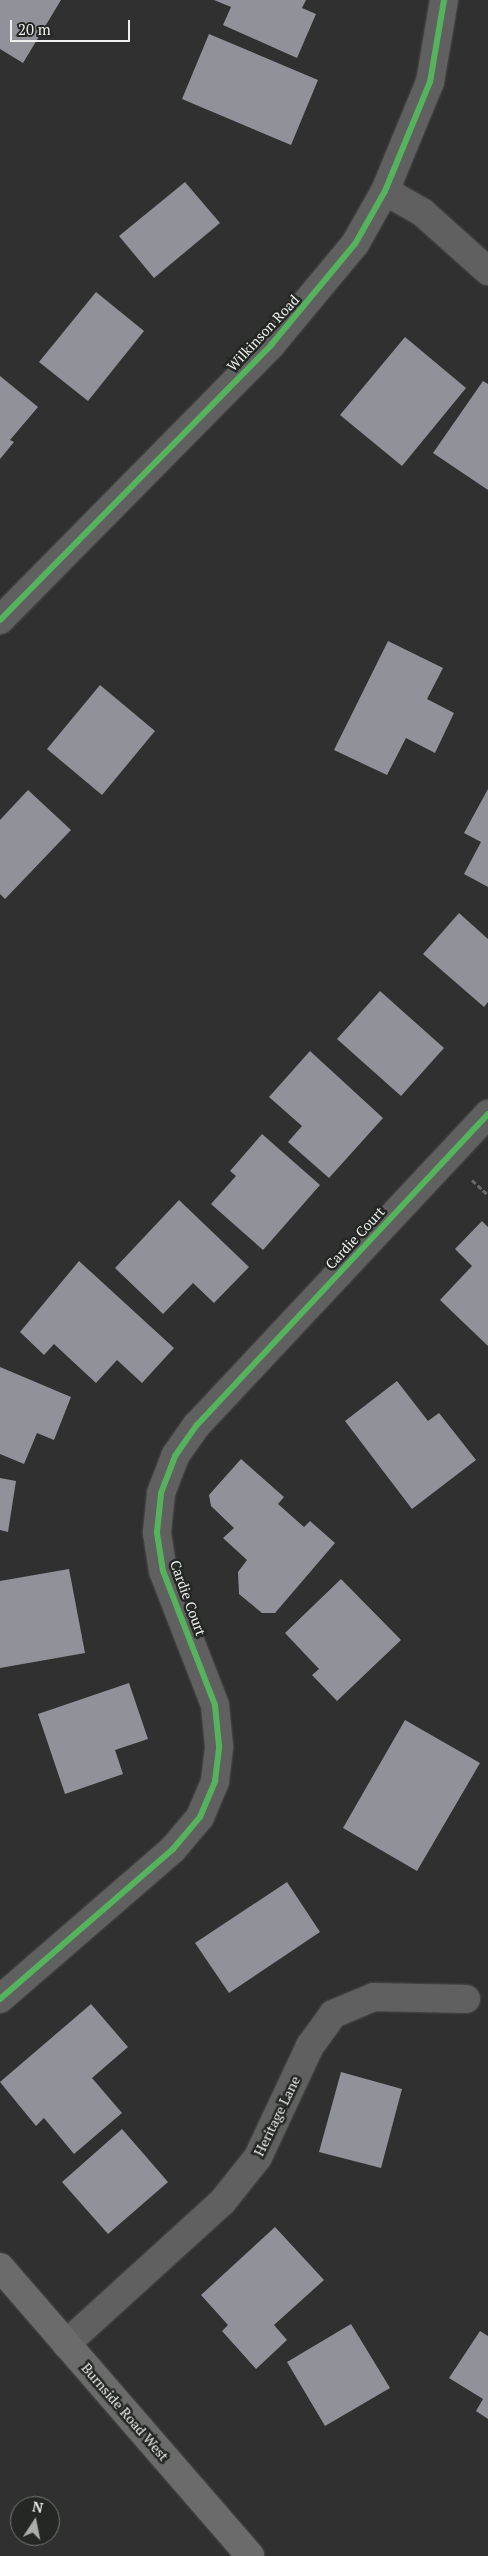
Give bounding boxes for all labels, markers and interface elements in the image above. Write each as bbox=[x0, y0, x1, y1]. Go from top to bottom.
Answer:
scale bar bbox=[12, 10, 132, 42]
text: 20 m bbox=[18, 19, 51, 39]
street label: Wilkinson Road bbox=[223, 291, 303, 375]
street label: Cardie Court bbox=[322, 1203, 388, 1273]
street label: Cardie Court bbox=[167, 1558, 209, 1638]
street label: Heritage Lane bbox=[250, 2073, 304, 2159]
street label: Burnside Road West bbox=[78, 2360, 172, 2464]
north arrow bbox=[10, 2496, 60, 2546]
text: N bbox=[31, 2496, 45, 2517]

